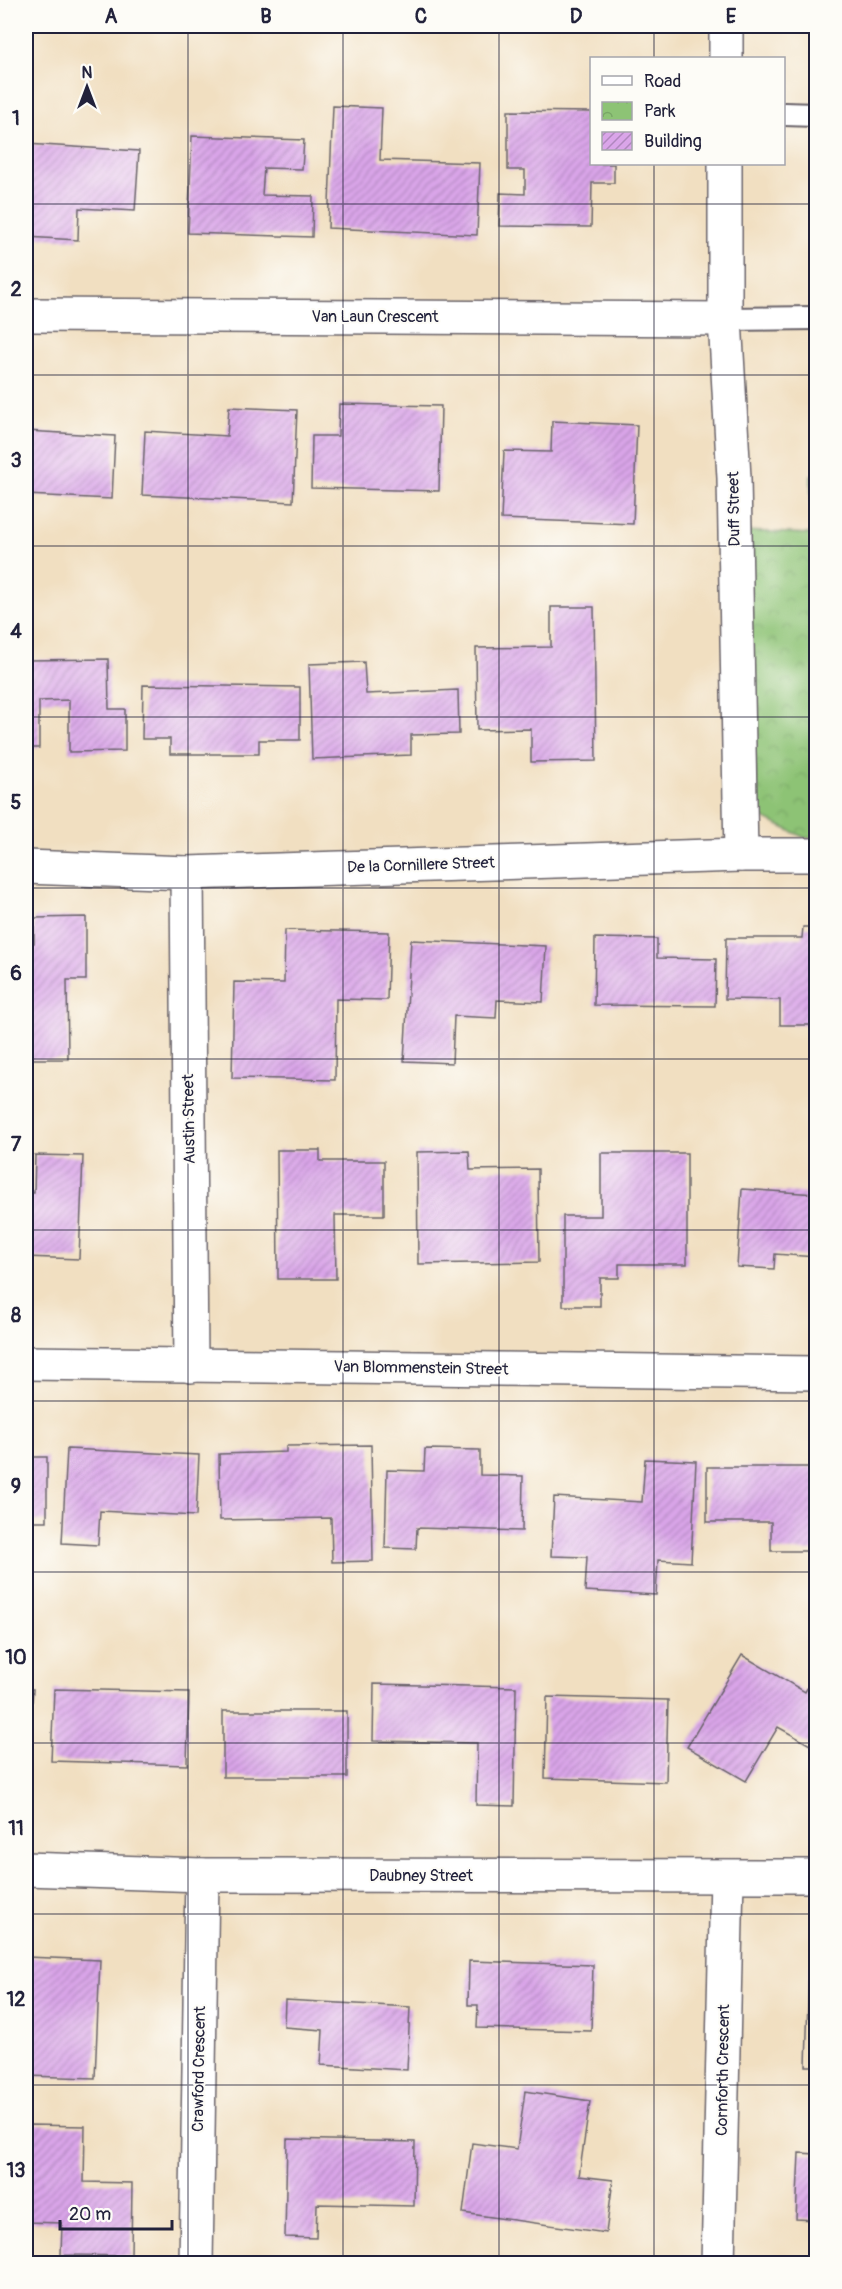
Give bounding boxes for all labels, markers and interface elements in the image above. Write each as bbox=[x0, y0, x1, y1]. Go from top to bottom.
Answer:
text: A bbox=[105, 4, 118, 29]
text: B bbox=[260, 4, 272, 29]
text: C bbox=[415, 4, 427, 29]
text: D bbox=[570, 4, 583, 29]
text: E bbox=[726, 4, 737, 29]
north arrow bbox=[57, 57, 117, 117]
legend bbox=[590, 57, 785, 165]
text: N bbox=[82, 63, 93, 83]
text: Road bbox=[644, 70, 681, 93]
text: Park bbox=[644, 100, 676, 123]
text: 1 bbox=[12, 106, 20, 131]
text: Building bbox=[644, 130, 702, 153]
text: 2 bbox=[10, 277, 22, 302]
street label: Van Laun Crescent bbox=[311, 307, 439, 327]
text: 3 bbox=[10, 448, 22, 473]
street label: Duff Street bbox=[723, 471, 745, 547]
text: 4 bbox=[10, 619, 22, 644]
text: 5 bbox=[11, 790, 22, 815]
street label: De la Cornillere Street bbox=[347, 852, 496, 878]
text: 6 bbox=[10, 961, 22, 986]
street label: Austin Street bbox=[178, 1073, 200, 1164]
text: 7 bbox=[11, 1132, 22, 1157]
text: 8 bbox=[11, 1303, 21, 1328]
street label: Van Blommenstein Street bbox=[333, 1356, 509, 1380]
text: 9 bbox=[11, 1474, 21, 1499]
text: 10 bbox=[5, 1645, 27, 1670]
text: 11 bbox=[8, 1816, 24, 1841]
street label: Daubney Street bbox=[369, 1866, 473, 1886]
text: 12 bbox=[7, 1987, 26, 2012]
street label: Cornforth Crescent bbox=[712, 2003, 734, 2136]
street label: Crawford Crescent bbox=[188, 2005, 210, 2132]
text: 13 bbox=[7, 2158, 25, 2183]
scale bar bbox=[60, 2193, 172, 2231]
text: 20 m bbox=[69, 2203, 111, 2226]

